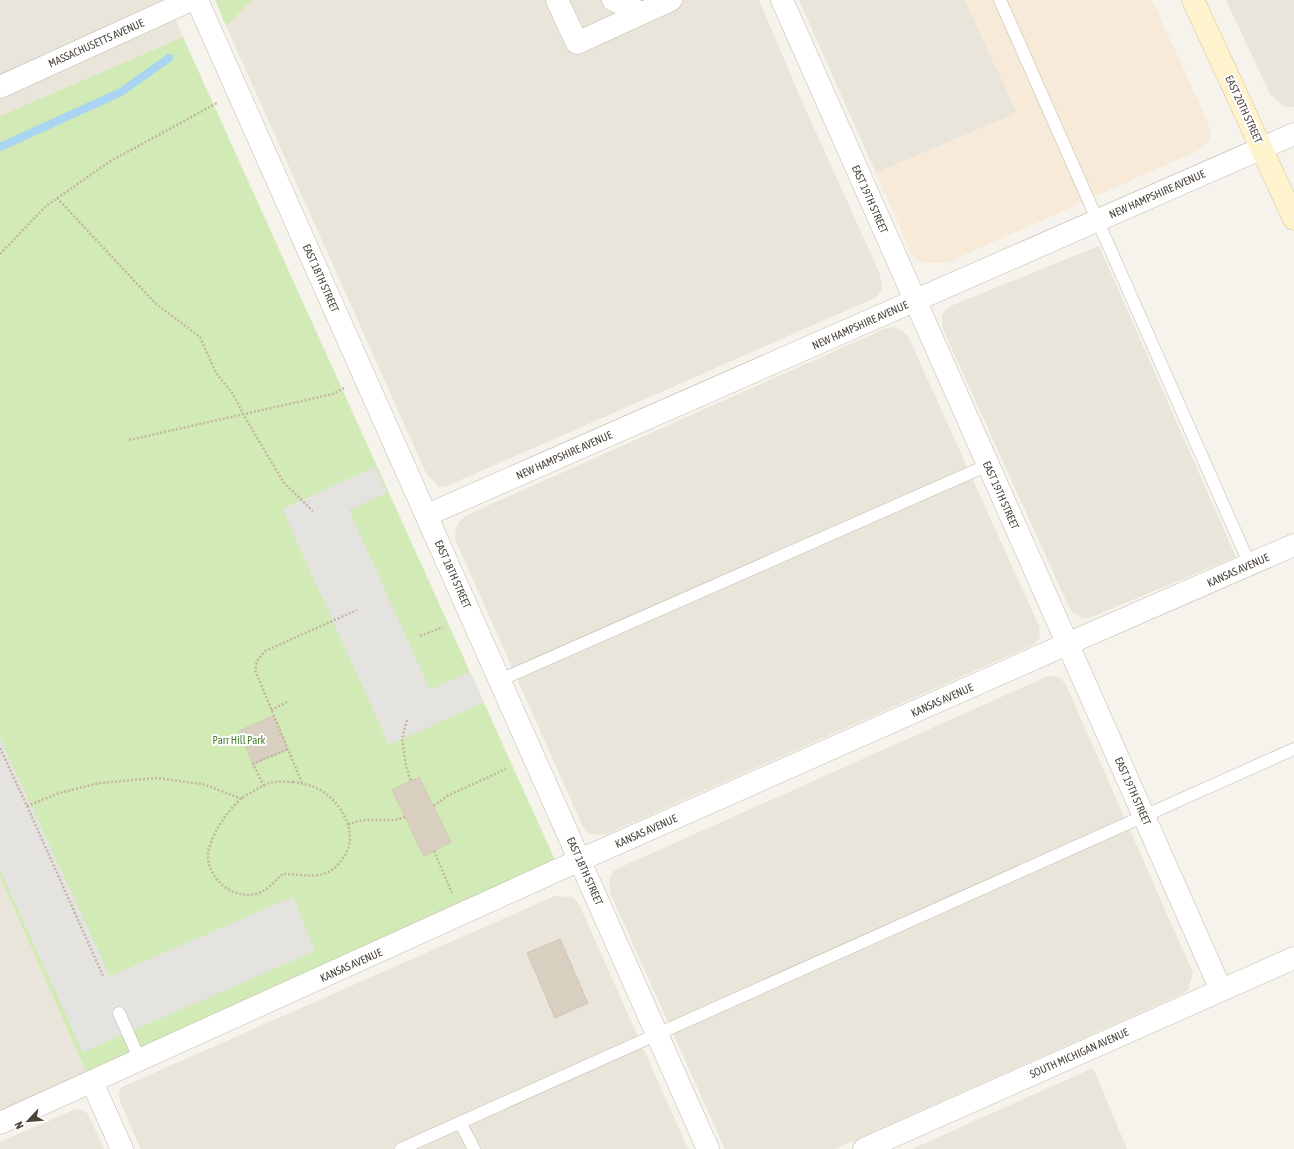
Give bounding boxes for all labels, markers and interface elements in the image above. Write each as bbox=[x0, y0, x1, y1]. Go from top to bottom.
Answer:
street label: MASSACHUSETTS AVENUE bbox=[46, 16, 146, 69]
street label: EAST 20TH STREET bbox=[1223, 73, 1265, 145]
street label: EAST 19TH STREET bbox=[850, 163, 890, 235]
street label: NEW HAMPSHIRE AVENUE bbox=[1107, 167, 1207, 221]
street label: EAST 18TH STREET bbox=[301, 242, 341, 314]
street label: NEW HAMPSHIRE AVENUE bbox=[810, 298, 910, 352]
street label: NEW HAMPSHIRE AVENUE bbox=[514, 428, 614, 482]
street label: EAST 19TH STREET bbox=[981, 459, 1021, 531]
street label: EAST 18TH STREET bbox=[433, 538, 473, 610]
street label: KANSAS AVENUE bbox=[1205, 551, 1271, 589]
street label: KANSAS AVENUE bbox=[909, 681, 975, 719]
park label: Parr Hill Park bbox=[213, 734, 266, 746]
street label: EAST 19TH STREET bbox=[1113, 755, 1153, 827]
street label: KANSAS AVENUE bbox=[613, 812, 679, 850]
street label: EAST 18TH STREET bbox=[565, 835, 605, 907]
street label: KANSAS AVENUE bbox=[318, 946, 384, 984]
street label: SOUTH MICHIGAN AVENUE bbox=[1028, 1026, 1130, 1080]
north arrow bbox=[8, 1101, 48, 1141]
text: N bbox=[12, 1120, 26, 1131]

